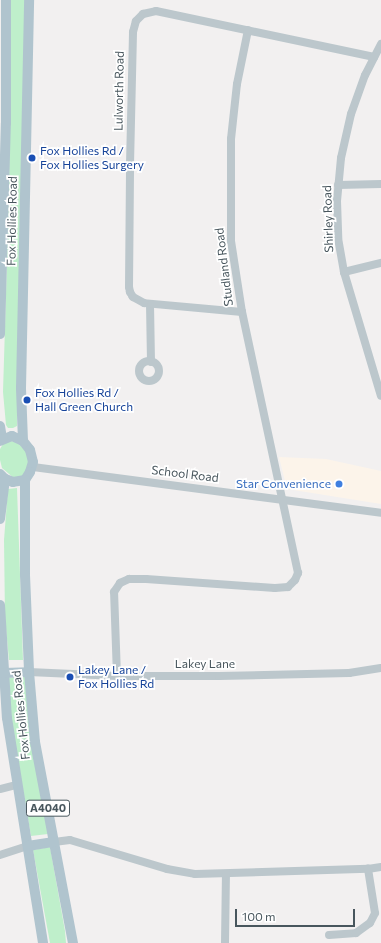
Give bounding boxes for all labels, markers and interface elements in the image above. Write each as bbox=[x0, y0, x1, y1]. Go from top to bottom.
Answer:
street label: Lulworth Road bbox=[111, 51, 127, 131]
place label: Fox Hollies Rd / Fox Hollies Surgery bbox=[40, 144, 144, 172]
marker: Fox Hollies Rd / Fox Hollies Surgery bbox=[27, 153, 37, 163]
street label: Fox Hollies Road bbox=[4, 176, 20, 266]
street label: Shirley Road bbox=[320, 185, 336, 253]
street label: Studland Road bbox=[212, 227, 236, 307]
place label: Fox Hollies Rd / Hall Green Church bbox=[35, 386, 133, 414]
marker: Fox Hollies Rd / Hall Green Church bbox=[22, 395, 32, 405]
street label: School Road bbox=[151, 463, 219, 485]
place label: Star Convenience bbox=[236, 477, 331, 491]
marker: Star Convenience bbox=[334, 479, 344, 489]
street label: Lakey Lane bbox=[175, 657, 235, 671]
place label: Lakey Lane / Fox Hollies Rd bbox=[78, 663, 154, 691]
street label: Fox Hollies Road bbox=[9, 670, 33, 760]
marker: Lakey Lane / Fox Hollies Rd bbox=[65, 672, 75, 682]
road number: A4040 bbox=[25, 799, 71, 817]
scale bar bbox=[237, 901, 357, 927]
text: 100 m bbox=[242, 909, 276, 923]

